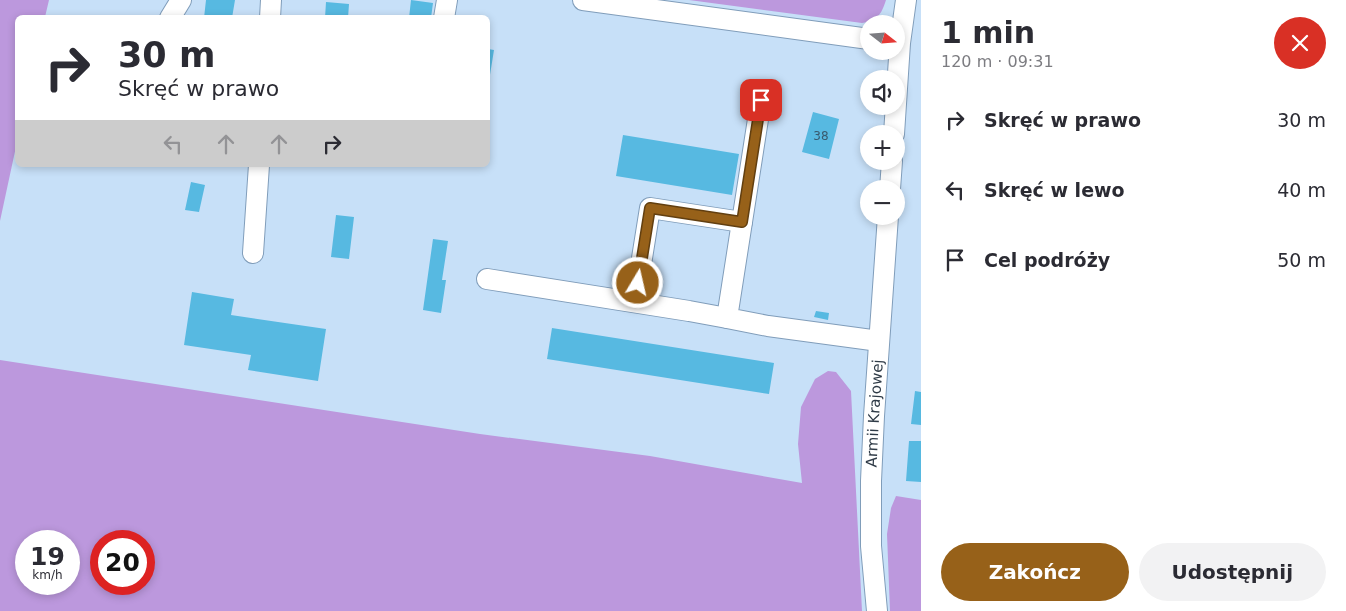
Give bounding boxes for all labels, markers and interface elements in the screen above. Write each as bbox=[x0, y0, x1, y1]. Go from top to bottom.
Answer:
north arrow bbox=[860, 15, 905, 60]
map controls bbox=[860, 15, 905, 225]
text: 1 min bbox=[941, 15, 1035, 50]
button: close bbox=[1274, 17, 1326, 69]
icon: right bbox=[35, 35, 100, 100]
text: 30 m bbox=[118, 35, 215, 75]
text: 120 m · 09:31 bbox=[941, 52, 1054, 71]
button: sound bbox=[860, 70, 905, 115]
text: Skręć w prawo bbox=[118, 76, 279, 101]
pin bbox=[740, 79, 782, 121]
icon: arrive bbox=[747, 86, 775, 114]
icon: right bbox=[941, 106, 969, 134]
text: Skręć w prawo bbox=[984, 109, 1141, 131]
text: 30 m bbox=[1277, 109, 1326, 131]
button: + bbox=[860, 125, 905, 170]
house number: 38 bbox=[813, 129, 829, 143]
icon: left bbox=[159, 130, 187, 158]
icon: ahead bbox=[212, 130, 240, 158]
icon: ahead bbox=[265, 130, 293, 158]
icon: right bbox=[318, 130, 346, 158]
icon: left bbox=[941, 176, 969, 204]
text: Skręć w lewo bbox=[984, 179, 1125, 201]
text: 40 m bbox=[1277, 179, 1326, 201]
button: − bbox=[860, 180, 905, 225]
icon: arrive bbox=[941, 246, 969, 274]
text: Cel podróży bbox=[984, 249, 1110, 271]
text: 50 m bbox=[1277, 249, 1326, 271]
position arrow bbox=[611, 256, 663, 308]
street label: Armii Krajowej bbox=[863, 359, 887, 468]
speed limit sign: 20 bbox=[90, 530, 155, 595]
text: 19 bbox=[30, 542, 65, 571]
button: Zakończ bbox=[941, 543, 1129, 601]
button: Udostępnij bbox=[1139, 543, 1326, 601]
text: km/h bbox=[32, 568, 63, 582]

